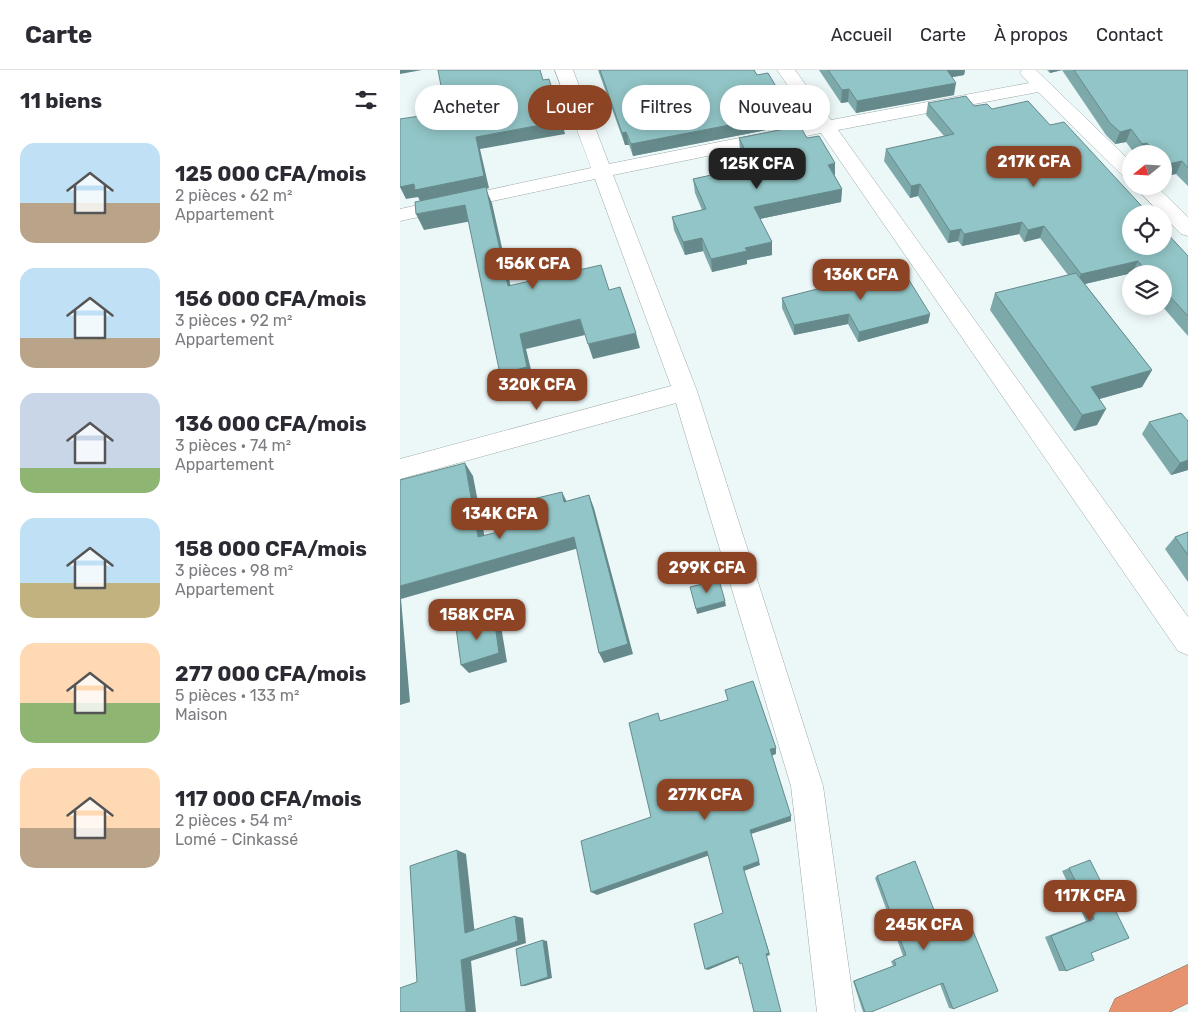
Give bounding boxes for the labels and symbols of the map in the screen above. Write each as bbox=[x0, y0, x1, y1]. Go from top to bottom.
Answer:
north arrow bbox=[1122, 145, 1172, 195]
pin: 217K CFA bbox=[982, 146, 1086, 188]
pin: 125K CFA bbox=[705, 148, 809, 190]
pin: 156K CFA bbox=[481, 248, 585, 290]
pin: 136K CFA bbox=[809, 258, 913, 301]
pin: 320K CFA bbox=[485, 368, 589, 411]
pin: 134K CFA bbox=[448, 498, 552, 540]
pin: 299K CFA bbox=[655, 552, 759, 594]
pin: 158K CFA bbox=[425, 598, 529, 641]
pin: 277K CFA bbox=[653, 778, 757, 821]
pin: 117K CFA bbox=[1038, 880, 1142, 922]
pin: 245K CFA bbox=[872, 908, 976, 951]

